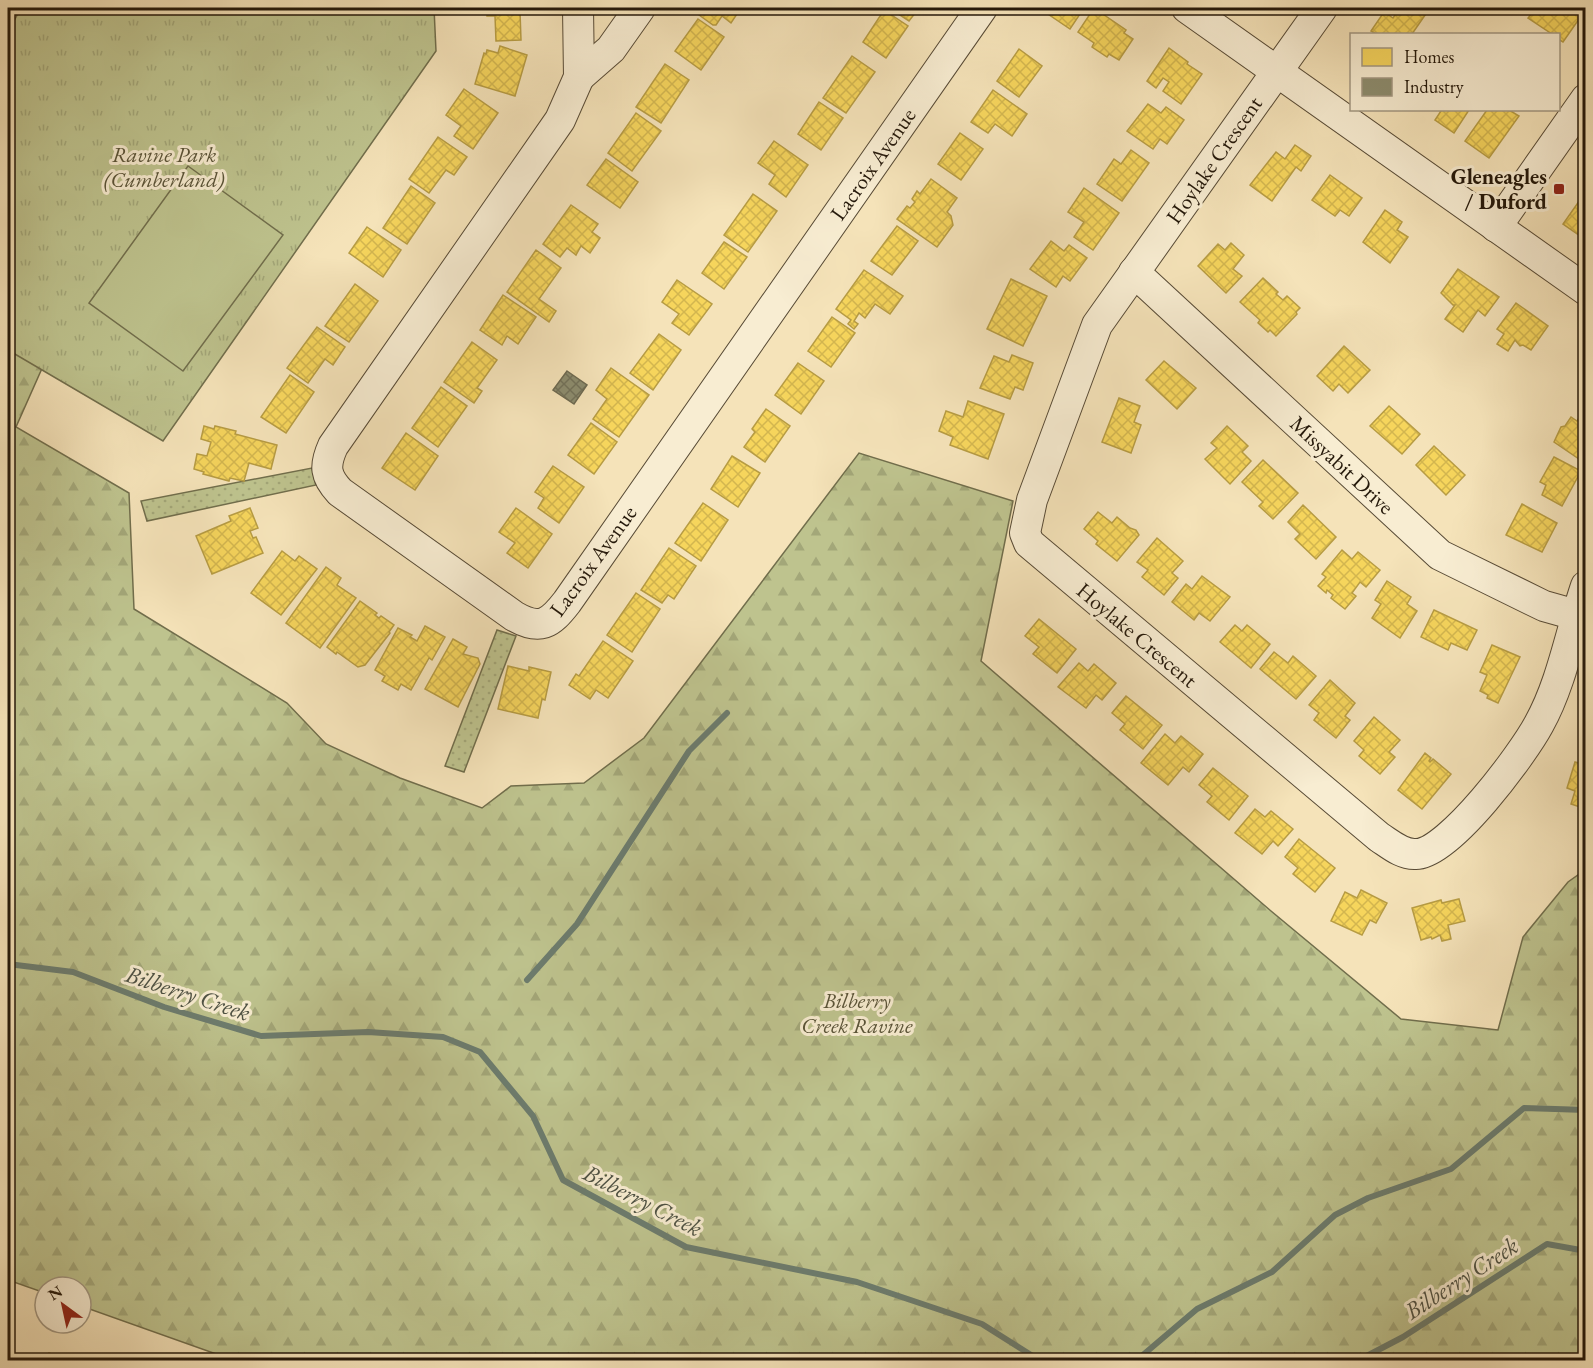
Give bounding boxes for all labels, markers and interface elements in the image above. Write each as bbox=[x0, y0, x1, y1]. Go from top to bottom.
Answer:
legend bbox=[1350, 33, 1560, 111]
text: Homes bbox=[1404, 45, 1455, 68]
text: Industry bbox=[1404, 75, 1464, 98]
street label: Hoylake Crescent bbox=[1159, 90, 1269, 230]
street label: Lacroix Avenue bbox=[824, 102, 923, 226]
park label: Ravine Park (Cumberland) bbox=[104, 140, 224, 194]
place label: Gleneagles / Duford bbox=[1451, 162, 1547, 216]
marker: Gleneagles / Duford bbox=[1552, 182, 1566, 196]
street label: Missyabit Drive bbox=[1284, 409, 1401, 521]
street label: Lacroix Avenue bbox=[543, 499, 643, 622]
street label: Hoylake Crescent bbox=[1070, 576, 1204, 694]
water label: Bilberry Creek bbox=[121, 958, 254, 1028]
park label: Bilberry Creek Ravine bbox=[801, 986, 913, 1040]
water label: Bilberry Creek bbox=[577, 1156, 708, 1243]
water label: Bilberry Creek bbox=[1398, 1230, 1524, 1327]
north arrow bbox=[33, 1275, 93, 1335]
text: N bbox=[44, 1280, 66, 1305]

